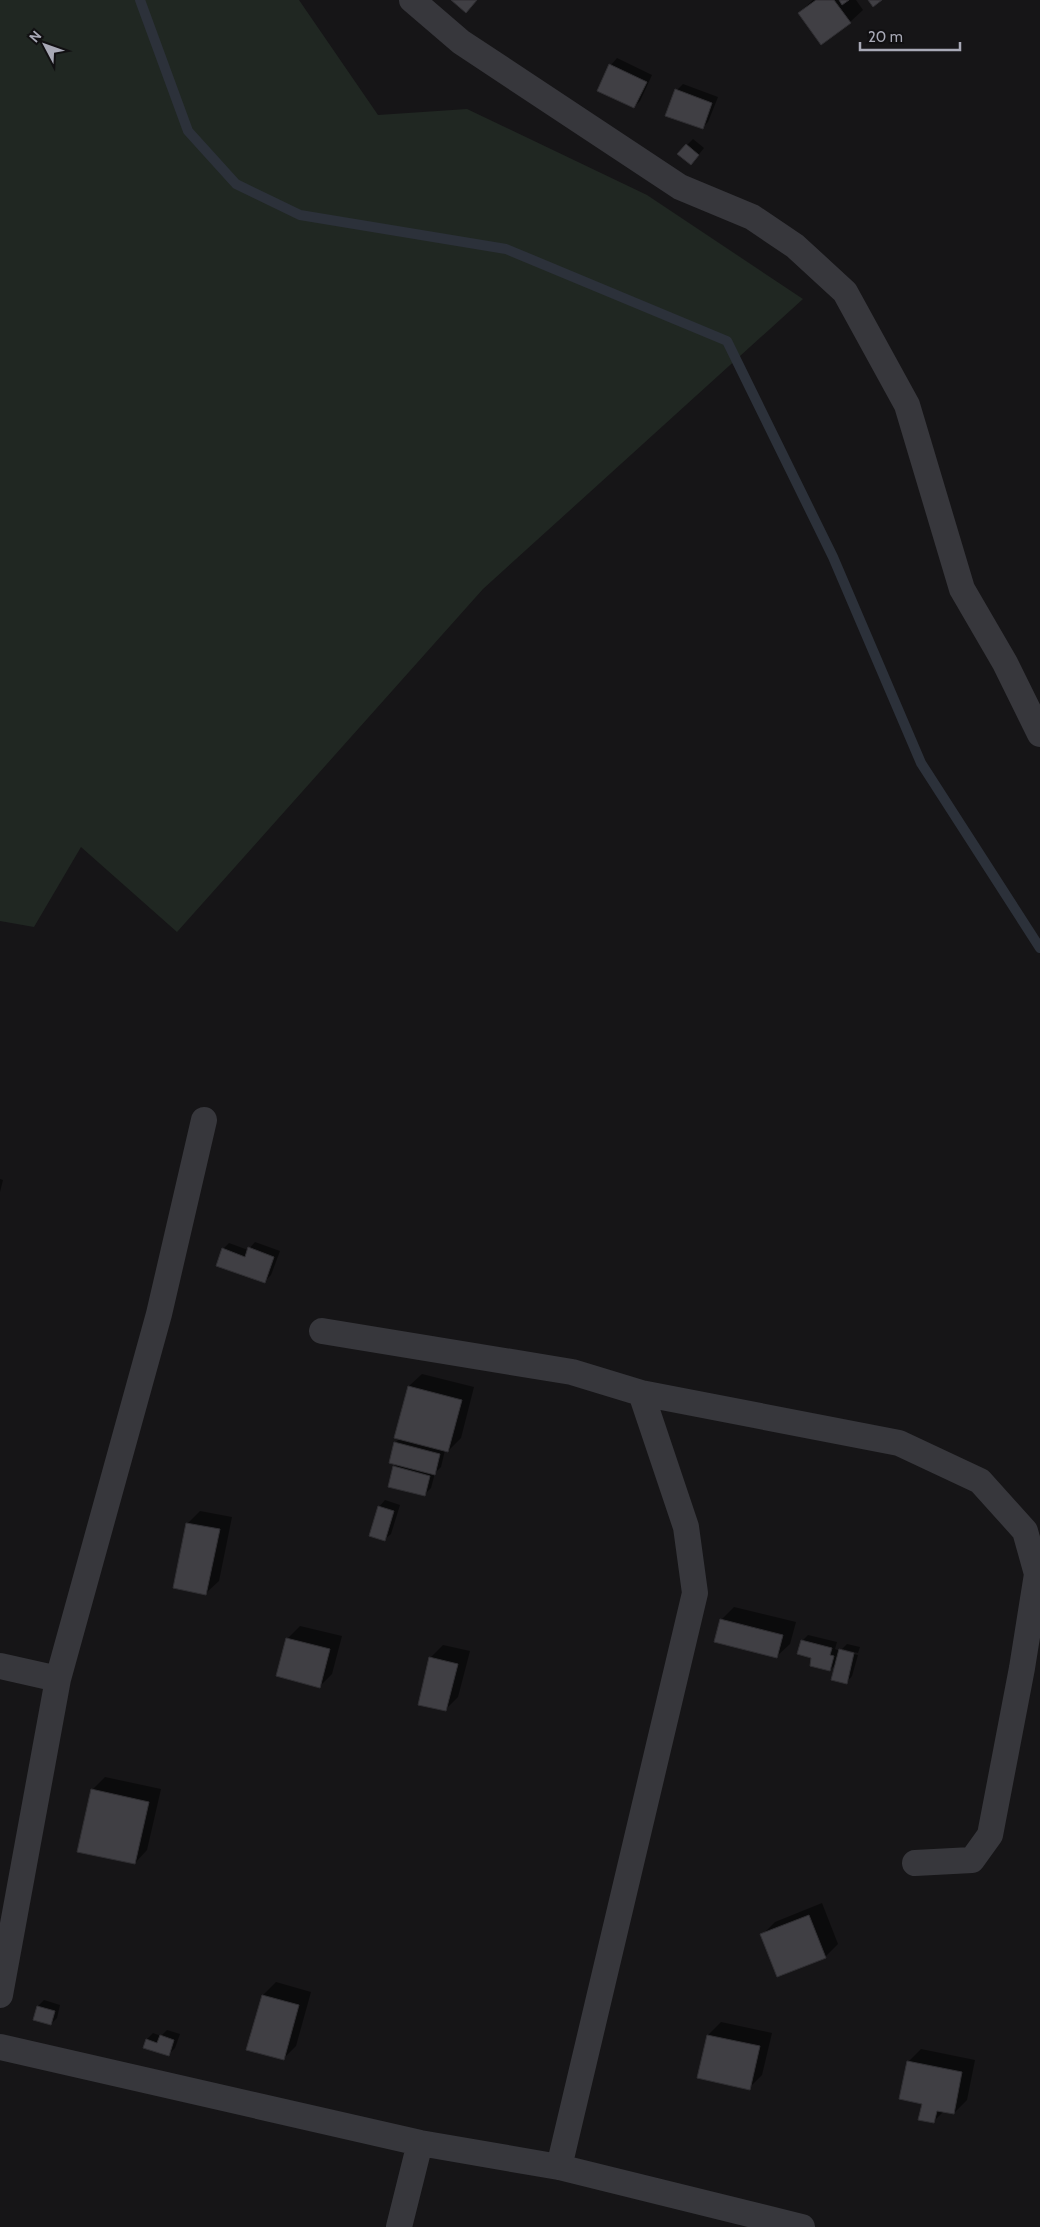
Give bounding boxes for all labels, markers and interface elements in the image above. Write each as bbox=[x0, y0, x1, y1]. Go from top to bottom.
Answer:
north arrow bbox=[20, 20, 70, 70]
scale bar bbox=[860, 20, 960, 52]
text: N bbox=[25, 27, 45, 46]
text: 20 m bbox=[868, 28, 903, 46]

